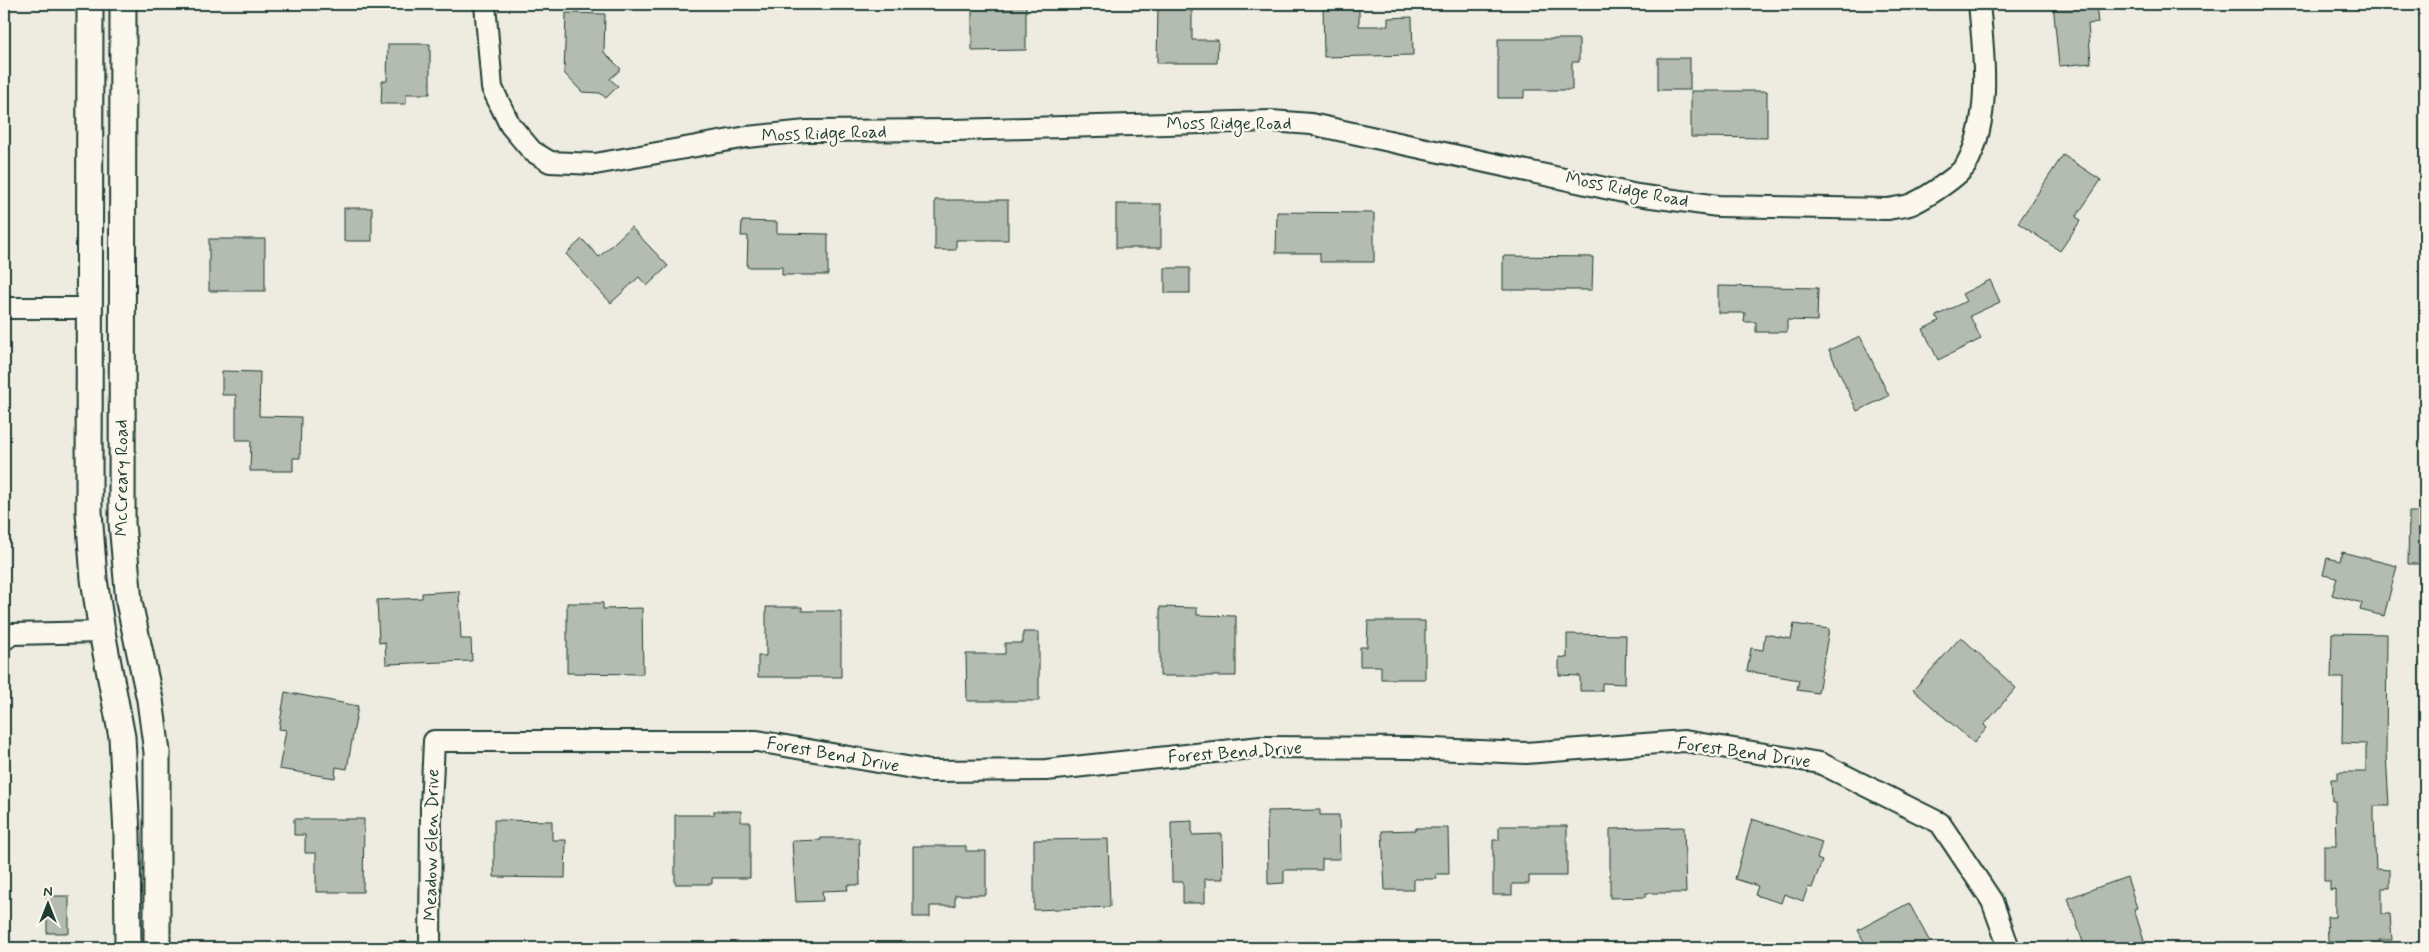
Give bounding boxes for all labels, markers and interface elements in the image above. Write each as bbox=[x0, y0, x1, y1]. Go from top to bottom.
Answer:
street label: Moss Ridge Road bbox=[1166, 112, 1292, 137]
street label: Moss Ridge Road bbox=[761, 120, 887, 149]
street label: Moss Ridge Road bbox=[1563, 166, 1691, 215]
street label: McCreary Road bbox=[110, 419, 134, 537]
street label: Forest Bend Drive bbox=[765, 732, 901, 778]
street label: Forest Bend Drive bbox=[1676, 732, 1812, 774]
street label: Forest Bend Drive bbox=[1167, 736, 1303, 770]
street label: Meadow Glen Drive bbox=[419, 769, 445, 921]
north arrow bbox=[22, 880, 72, 930]
text: N bbox=[43, 883, 53, 901]

